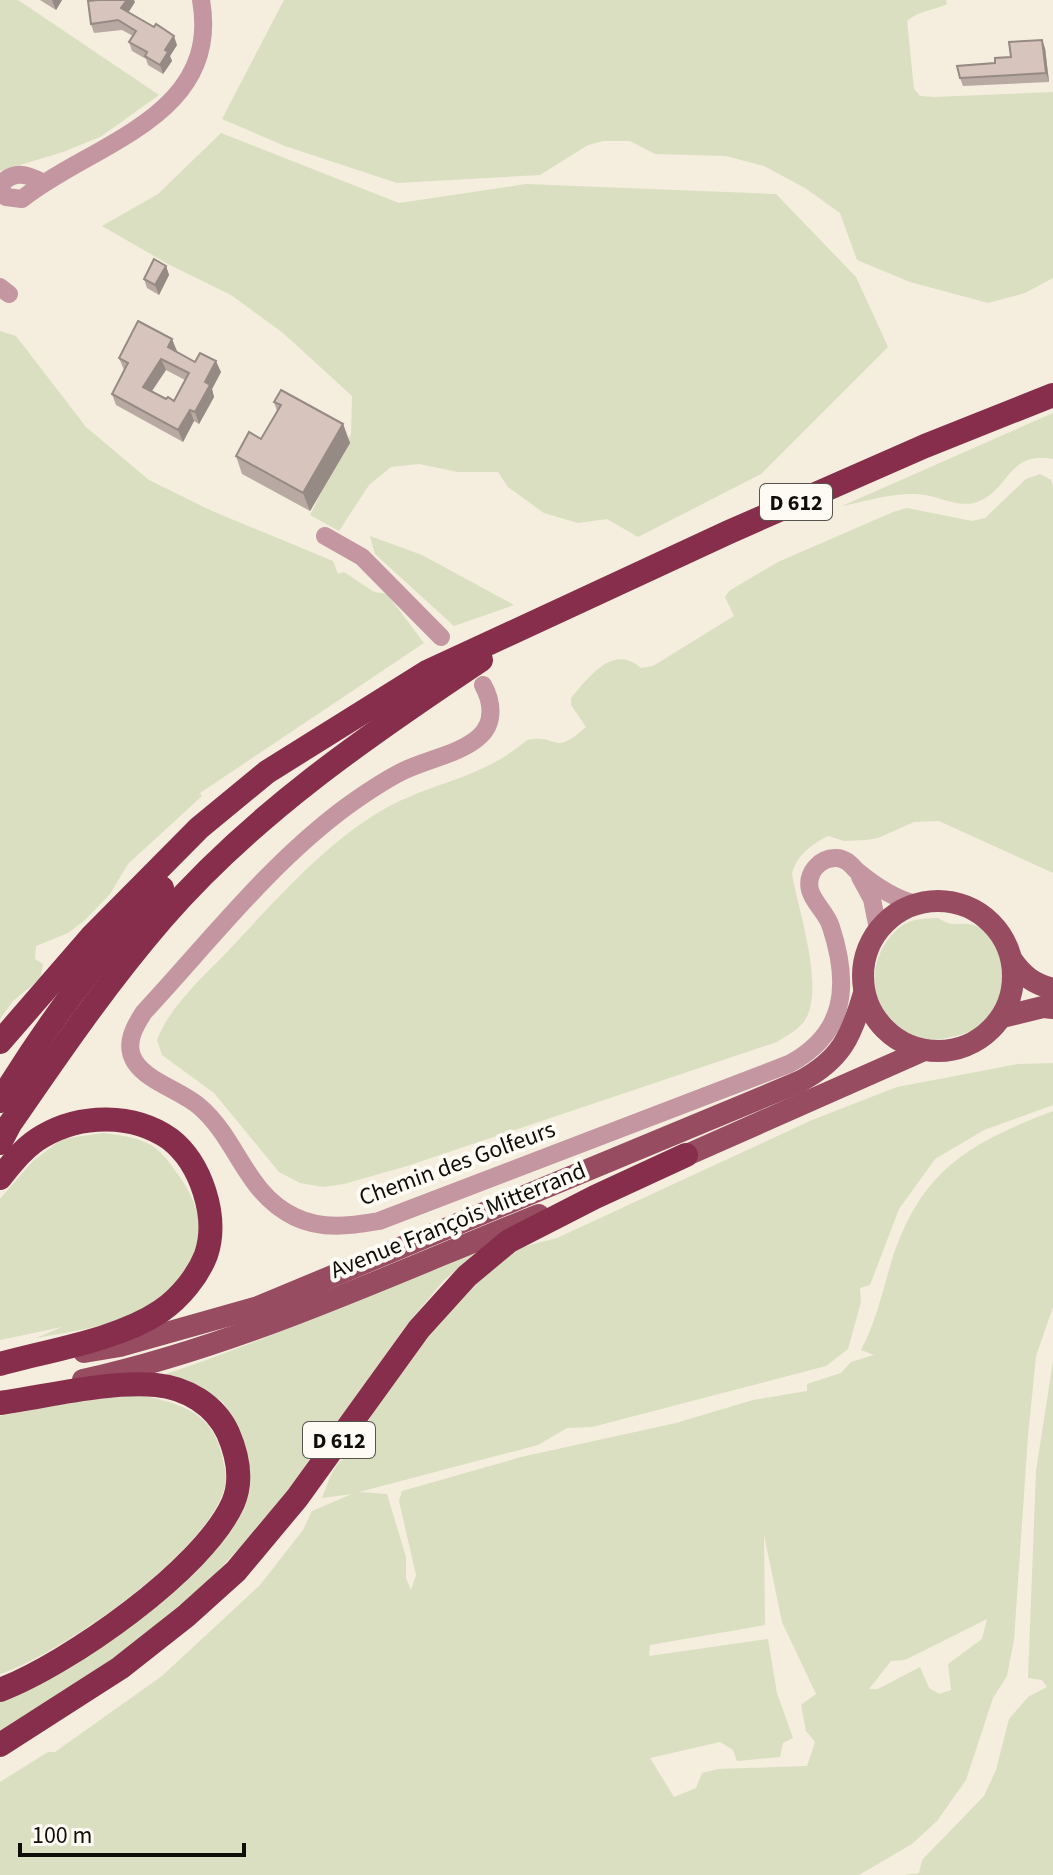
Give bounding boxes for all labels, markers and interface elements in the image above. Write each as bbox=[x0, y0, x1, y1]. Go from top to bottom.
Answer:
road number: D 612 bbox=[760, 484, 832, 520]
street label: Chemin des Golfeurs bbox=[354, 1112, 560, 1215]
street label: Avenue François Mitterrand bbox=[325, 1153, 591, 1288]
road number: D 612 bbox=[303, 1422, 375, 1458]
scale bar bbox=[20, 1807, 244, 1857]
text: 100 m bbox=[32, 1818, 92, 1853]

